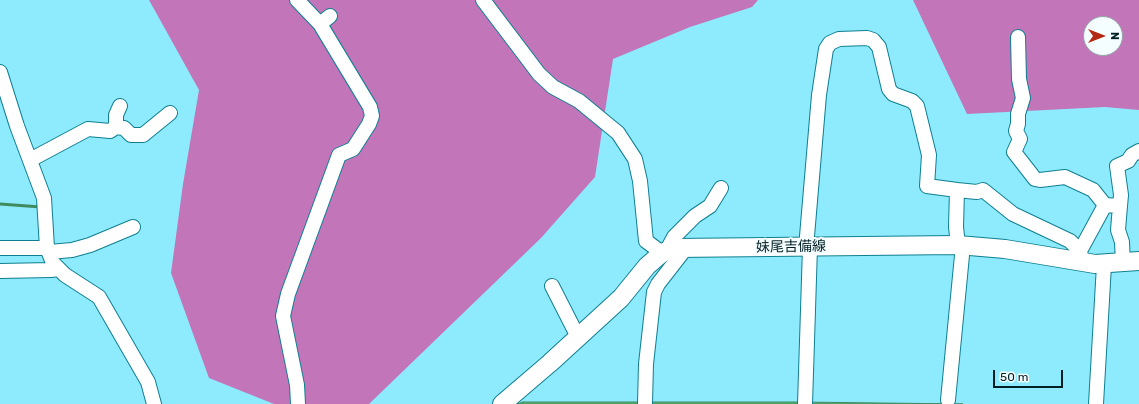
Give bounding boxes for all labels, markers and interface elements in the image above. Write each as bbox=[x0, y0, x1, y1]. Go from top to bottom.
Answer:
north arrow bbox=[1083, 16, 1123, 56]
text: N bbox=[1108, 32, 1121, 40]
street label: 妹尾吉備線 bbox=[756, 238, 826, 256]
scale bar bbox=[995, 362, 1065, 388]
text: 50 m bbox=[1000, 370, 1028, 384]

